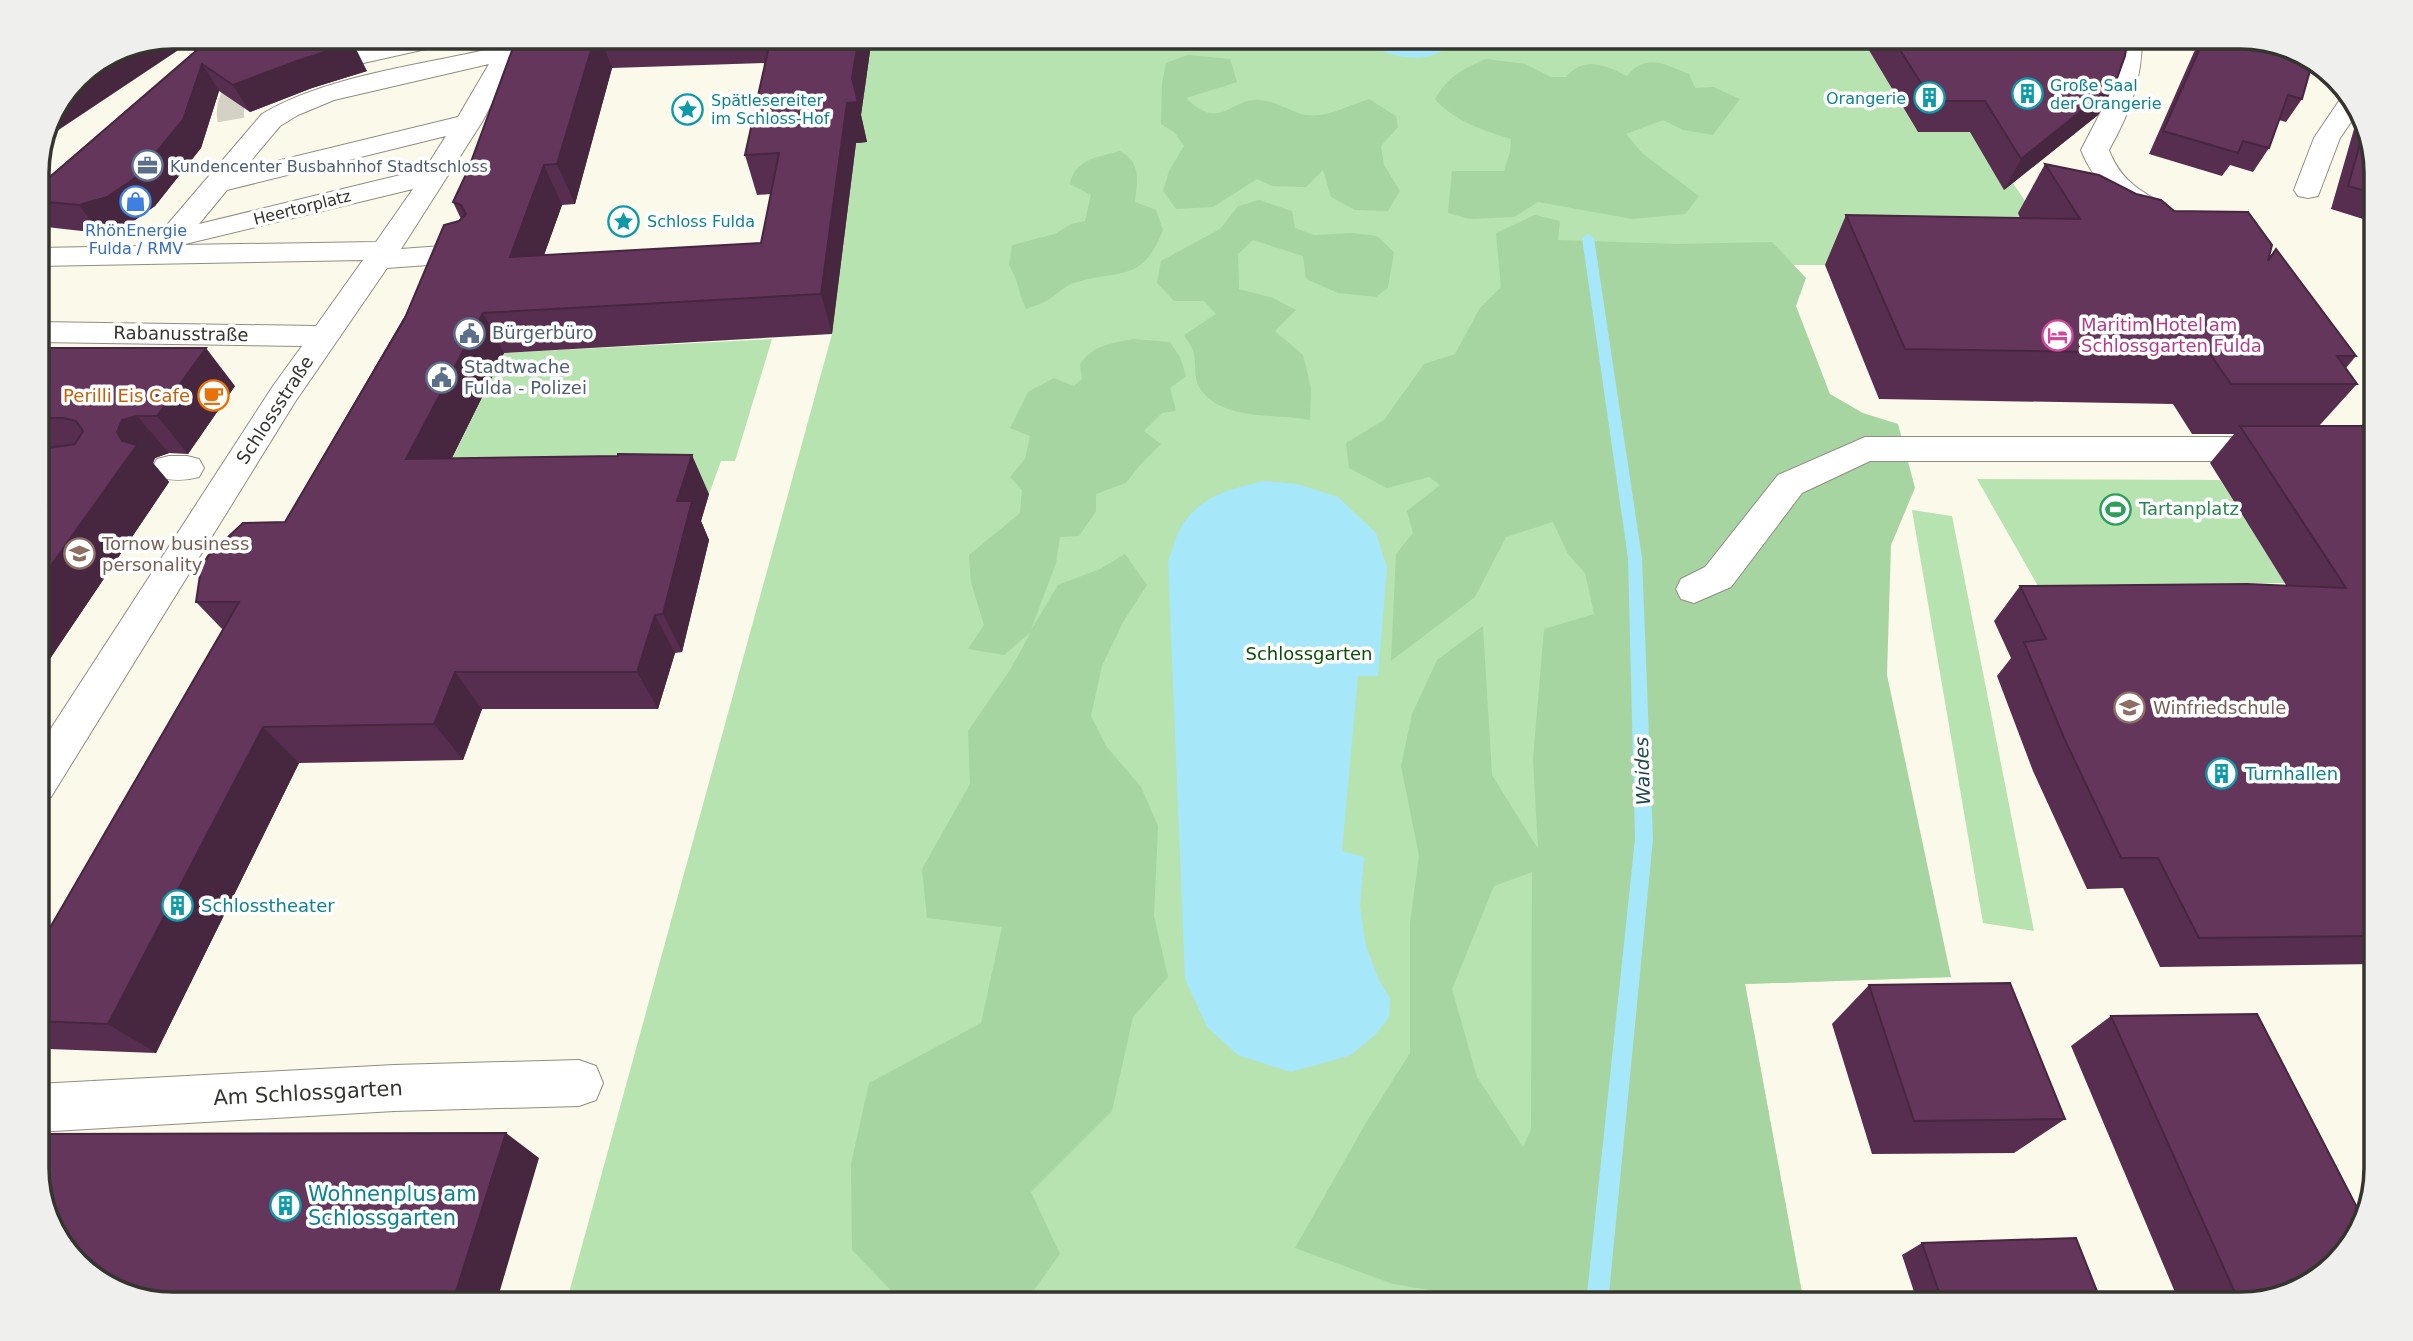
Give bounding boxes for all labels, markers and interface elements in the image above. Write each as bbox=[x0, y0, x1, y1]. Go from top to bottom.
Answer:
place label: Große Saal der Orangerie bbox=[2050, 76, 2162, 113]
building icon: Große Saal der Orangerie bbox=[2010, 77, 2044, 111]
building icon: Orangerie bbox=[1912, 81, 1946, 115]
place label: Orangerie bbox=[1826, 89, 1906, 108]
place label: Spätlesereiter im Schloss-Hof bbox=[711, 91, 830, 128]
place icon: Spätlesereiter im Schloss-Hof bbox=[671, 92, 705, 126]
office icon: Kundencenter Busbahnhof Stadtschloss bbox=[130, 149, 164, 183]
place label: Kundencenter Busbahnhof Stadtschloss bbox=[170, 157, 488, 176]
shop icon: RhönEnergie Fulda / RMV bbox=[119, 184, 153, 218]
street label: Heertorplatz bbox=[251, 186, 353, 229]
place icon: Schloss Fulda bbox=[607, 204, 641, 238]
place label: Schloss Fulda bbox=[647, 212, 755, 231]
place label: RhönEnergie Fulda / RMV bbox=[85, 221, 187, 258]
place label: Maritim Hotel am Schlossgarten Fulda bbox=[2081, 314, 2262, 356]
public building icon: Bürgerbüro bbox=[452, 316, 486, 350]
hotel icon: Maritim Hotel am Schlossgarten Fulda bbox=[2041, 318, 2075, 352]
street label: Rabanusstraße bbox=[113, 322, 249, 345]
place label: Bürgerbüro bbox=[492, 322, 594, 343]
street label: Schlossstraße bbox=[232, 352, 317, 468]
place label: Stadtwache Fulda - Polizei bbox=[464, 356, 587, 398]
public building icon: Stadtwache Fulda - Polizei bbox=[424, 360, 458, 394]
cafe icon: Perilli Eis Cafe bbox=[196, 379, 230, 413]
place label: Perilli Eis Cafe bbox=[63, 385, 190, 406]
sports icon: Tartanplatz bbox=[2099, 492, 2133, 526]
place label: Tartanplatz bbox=[2138, 498, 2239, 519]
place label: Tornow business personality bbox=[101, 533, 249, 575]
school or university icon: Tornow business personality bbox=[62, 537, 96, 571]
park label: Schlossgarten bbox=[1246, 643, 1372, 664]
school or university icon: Winfriedschule bbox=[2113, 691, 2147, 725]
place label: Winfriedschule bbox=[2153, 697, 2286, 718]
water label: Waides bbox=[1630, 736, 1654, 806]
building icon: Turnhallen bbox=[2205, 757, 2239, 791]
place label: Turnhallen bbox=[2244, 763, 2338, 784]
building icon: Schlosstheater bbox=[161, 889, 195, 923]
place label: Schlosstheater bbox=[201, 895, 335, 916]
street label: Am Schlossgarten bbox=[213, 1076, 403, 1110]
place label: Wohnenplus am Schlossgarten bbox=[308, 1182, 477, 1230]
building icon: Wohnenplus am Schlossgarten bbox=[268, 1189, 302, 1223]

